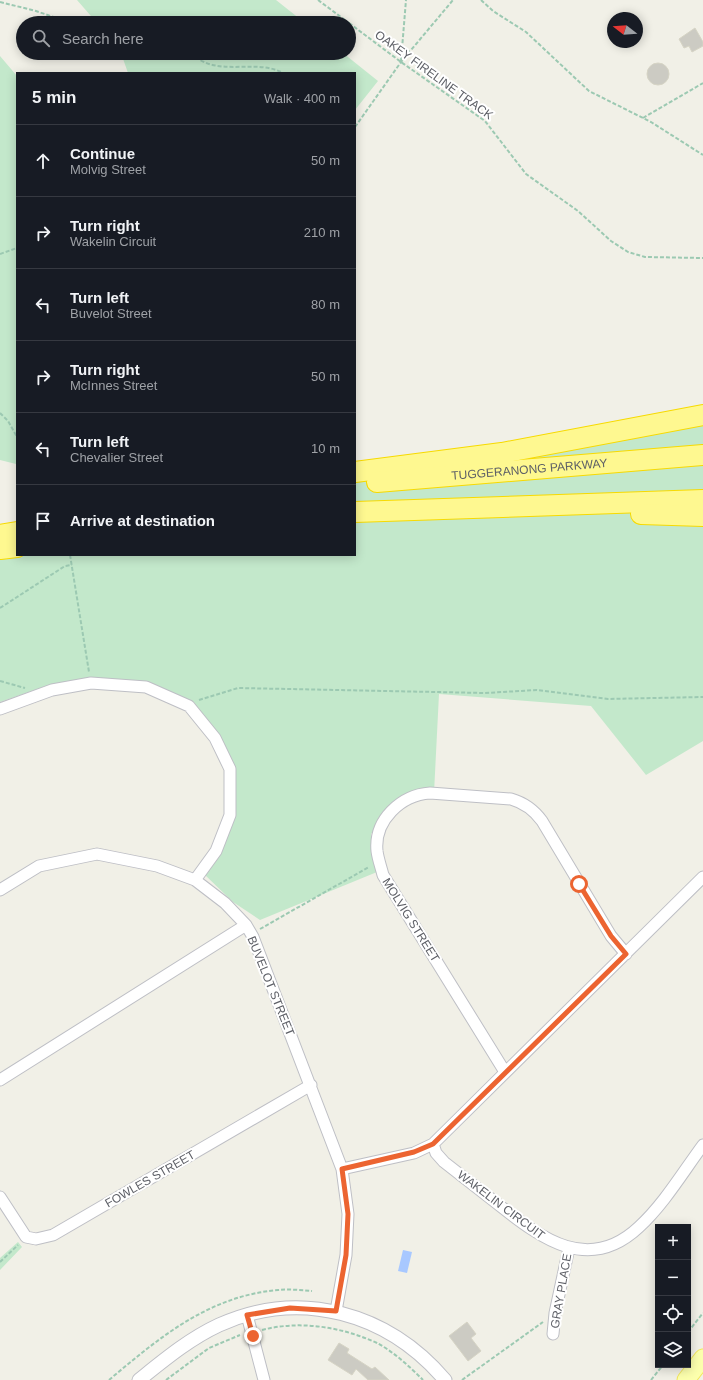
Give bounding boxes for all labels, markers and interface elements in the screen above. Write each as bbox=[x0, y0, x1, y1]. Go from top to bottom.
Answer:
north arrow bbox=[607, 12, 643, 48]
search box bbox=[16, 16, 356, 60]
icon: search bbox=[30, 27, 52, 49]
street label: OAKEY FIRELINE TRACK bbox=[372, 28, 496, 122]
text: Search here bbox=[62, 30, 144, 47]
text: 5 min bbox=[32, 88, 76, 107]
text: Walk · 400 m bbox=[264, 91, 340, 106]
text: Continue bbox=[70, 145, 135, 162]
icon: ahead bbox=[32, 150, 54, 172]
text: 50 m bbox=[311, 153, 340, 168]
text: Molvig Street bbox=[70, 162, 146, 177]
text: Turn right bbox=[70, 217, 140, 234]
icon: right bbox=[32, 222, 54, 244]
text: 210 m bbox=[304, 225, 340, 240]
text: Wakelin Circuit bbox=[70, 234, 156, 249]
text: Turn left bbox=[70, 289, 129, 306]
icon: left bbox=[32, 294, 54, 316]
text: 80 m bbox=[311, 297, 340, 312]
text: Buvelot Street bbox=[70, 306, 152, 321]
text: Turn right bbox=[70, 361, 140, 378]
icon: right bbox=[32, 366, 54, 388]
text: 50 m bbox=[311, 369, 340, 384]
text: McInnes Street bbox=[70, 378, 157, 393]
text: Turn left bbox=[70, 433, 129, 450]
icon: left bbox=[32, 438, 54, 460]
text: 10 m bbox=[311, 441, 340, 456]
text: Chevalier Street bbox=[70, 450, 163, 465]
street label: TUGGERANONG PARKWAY bbox=[451, 456, 608, 483]
icon: arrive bbox=[32, 510, 54, 532]
text: Arrive at destination bbox=[70, 512, 215, 529]
street label: MOLVIG STREET bbox=[380, 875, 443, 965]
route start bbox=[570, 875, 588, 893]
street label: BUVELOT STREET bbox=[245, 934, 298, 1039]
street label: FOWLES STREET bbox=[103, 1147, 198, 1210]
street label: WAKELIN CIRCUIT bbox=[455, 1168, 548, 1243]
map controls bbox=[655, 1224, 691, 1368]
button: + bbox=[655, 1224, 691, 1260]
street label: GRAY PLACE bbox=[548, 1253, 574, 1329]
button: − bbox=[655, 1260, 691, 1296]
button: locate bbox=[655, 1296, 691, 1332]
route end bbox=[244, 1327, 262, 1345]
button: layers bbox=[655, 1332, 691, 1368]

